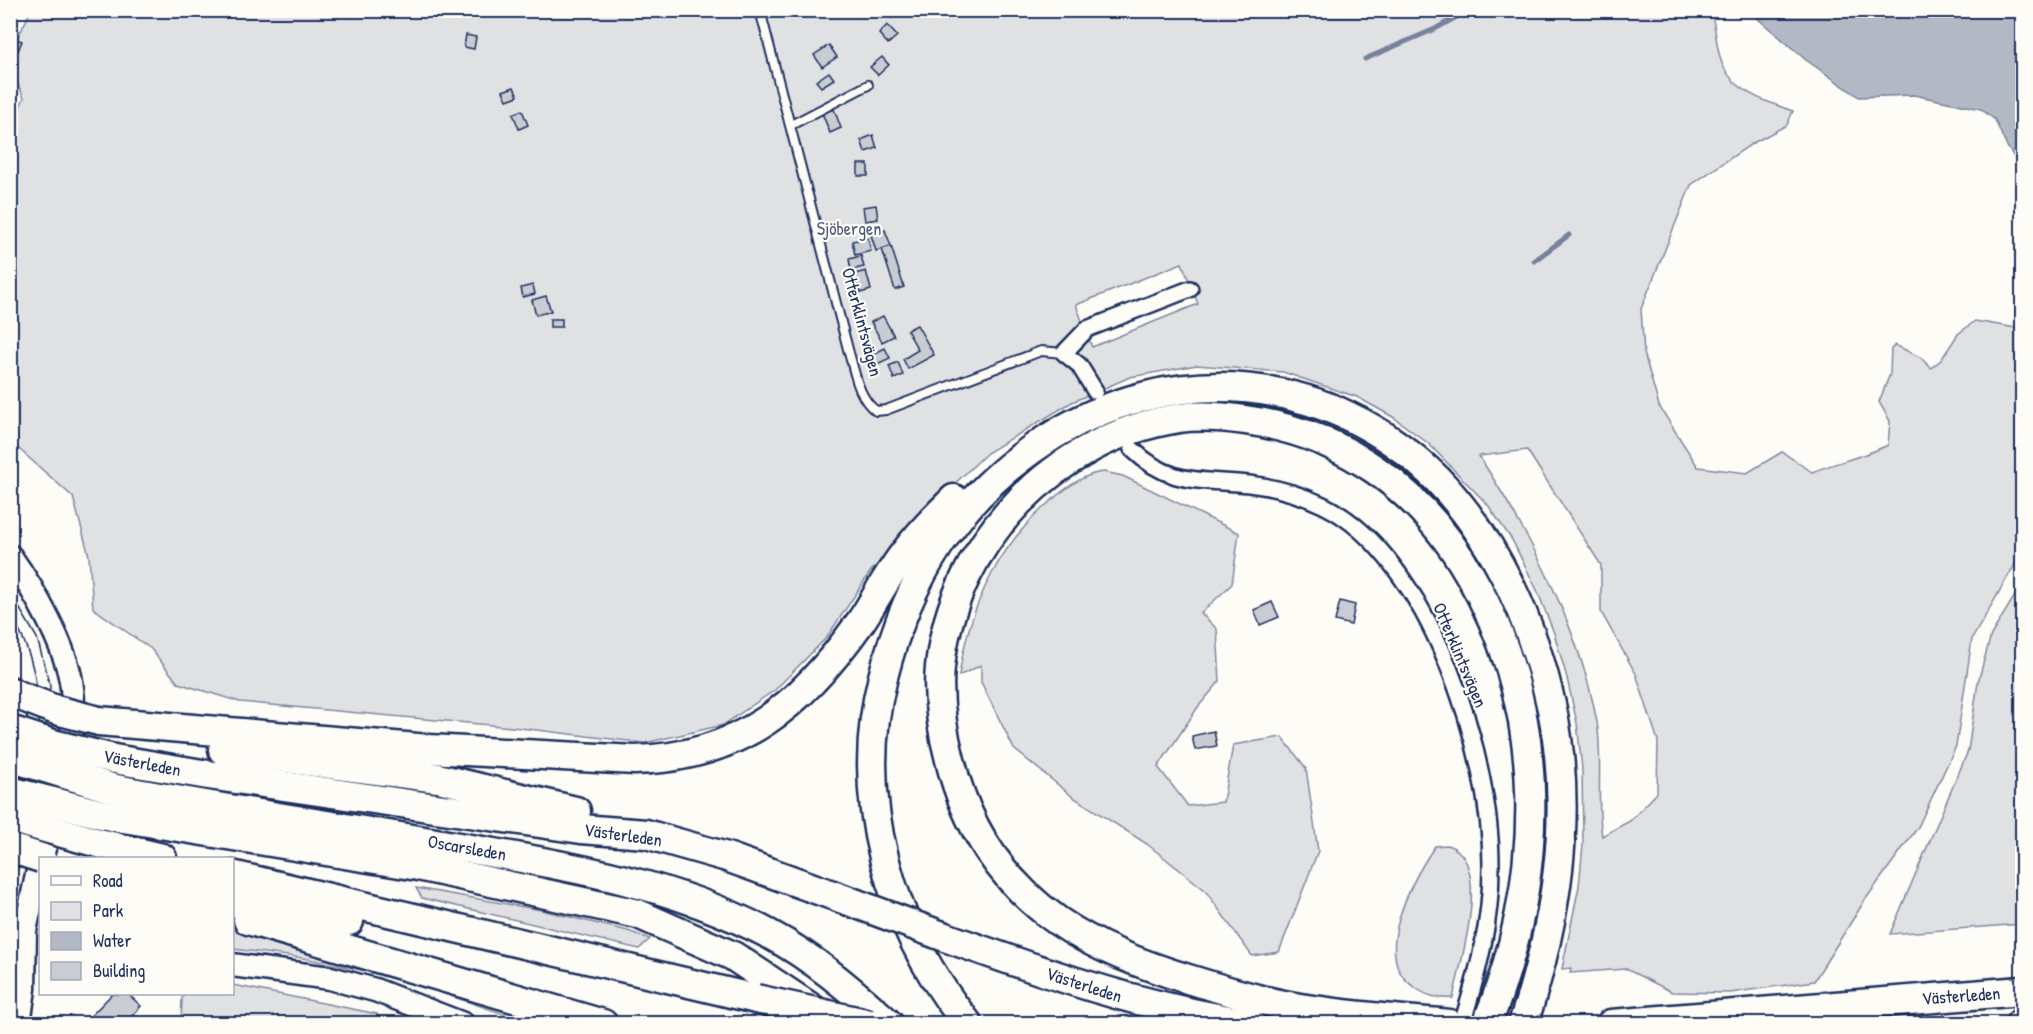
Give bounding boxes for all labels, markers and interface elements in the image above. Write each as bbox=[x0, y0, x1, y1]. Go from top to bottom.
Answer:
park label: Sjöbergen bbox=[817, 216, 881, 241]
street label: Otterklintsvägen bbox=[836, 265, 889, 379]
street label: Otterklintsvägen bbox=[1427, 599, 1494, 711]
street label: Västerleden bbox=[101, 743, 183, 782]
street label: Västerleden bbox=[582, 817, 664, 852]
street label: Oscarsleden bbox=[426, 828, 508, 867]
legend bbox=[39, 857, 234, 995]
text: Road bbox=[93, 868, 123, 893]
text: Park bbox=[93, 898, 124, 923]
text: Water bbox=[93, 928, 131, 953]
text: Building bbox=[93, 958, 145, 983]
street label: Västerleden bbox=[1043, 960, 1125, 1009]
street label: Västerleden bbox=[1921, 980, 2001, 1011]

